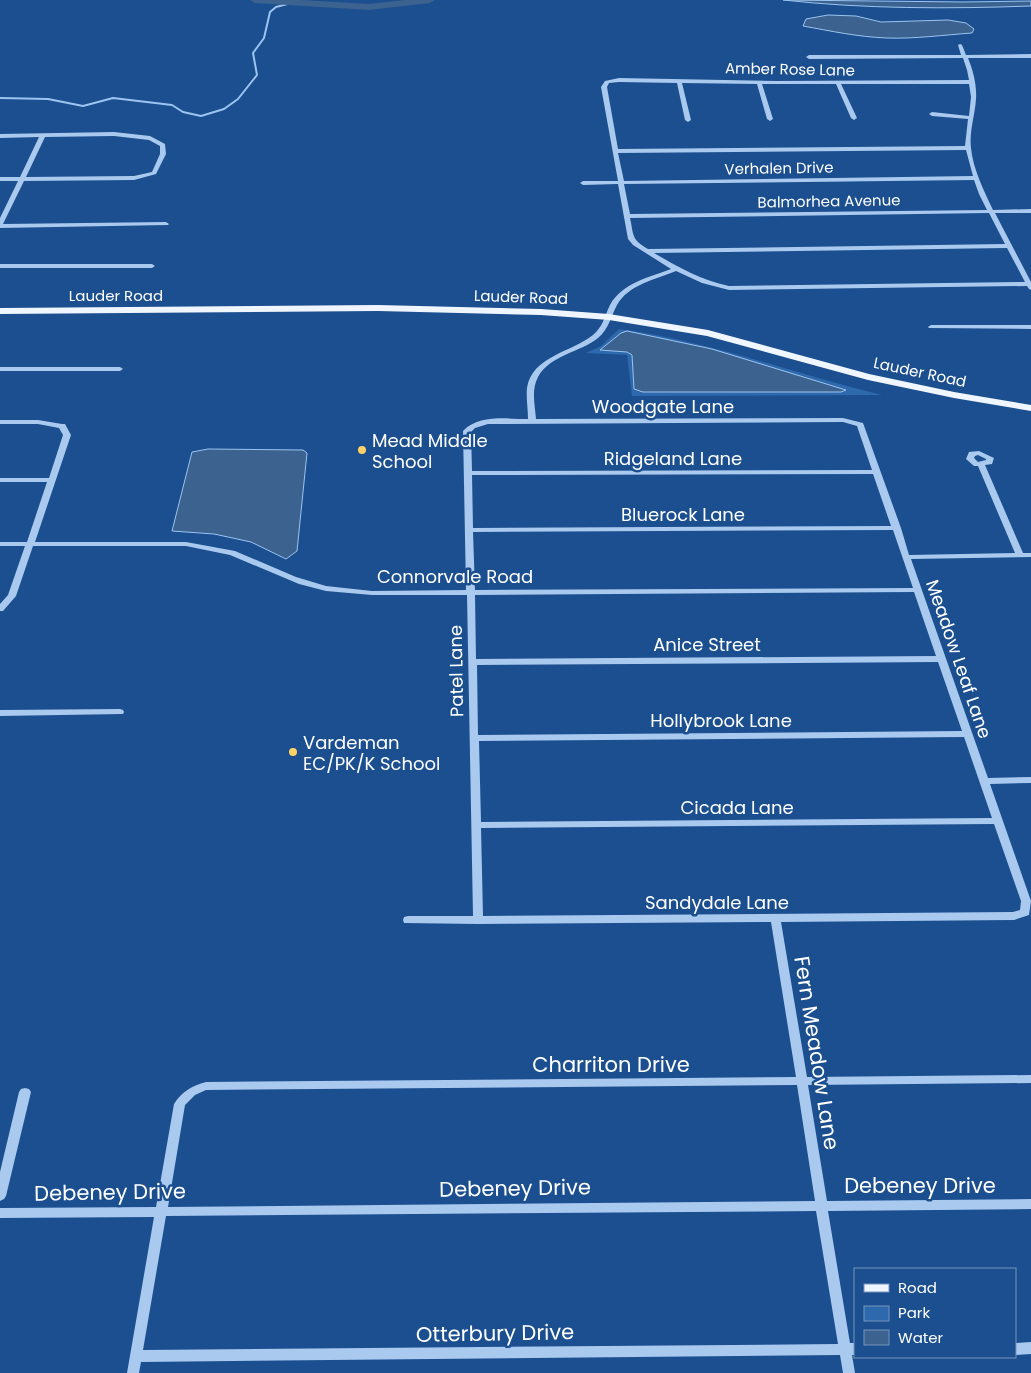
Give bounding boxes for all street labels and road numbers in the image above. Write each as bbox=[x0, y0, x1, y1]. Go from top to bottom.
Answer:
street label: Amber Rose Lane bbox=[725, 57, 855, 81]
street label: Verhalen Drive bbox=[724, 157, 834, 179]
street label: Balmorhea Avenue bbox=[757, 189, 901, 213]
street label: Lauder Road bbox=[69, 285, 163, 306]
street label: Lauder Road bbox=[474, 285, 568, 309]
street label: Lauder Road bbox=[872, 352, 968, 392]
street label: Woodgate Lane bbox=[592, 394, 734, 419]
street label: Ridgeland Lane bbox=[604, 446, 742, 471]
street label: Bluerock Lane bbox=[621, 502, 745, 527]
street label: Connorvale Road bbox=[377, 564, 533, 589]
street label: Meadow Leaf Lane bbox=[920, 576, 998, 742]
street label: Patel Lane bbox=[443, 625, 469, 717]
street label: Anice Street bbox=[653, 632, 761, 657]
street label: Hollybrook Lane bbox=[650, 708, 792, 733]
street label: Cicada Lane bbox=[680, 795, 794, 820]
street label: Sandydale Lane bbox=[645, 890, 789, 915]
street label: Fern Meadow Lane bbox=[787, 954, 847, 1152]
street label: Charriton Drive bbox=[532, 1050, 690, 1079]
street label: Debeney Drive bbox=[844, 1171, 996, 1200]
street label: Debeney Drive bbox=[439, 1172, 591, 1204]
street label: Debeney Drive bbox=[34, 1176, 186, 1208]
street label: Otterbury Drive bbox=[416, 1317, 574, 1349]

